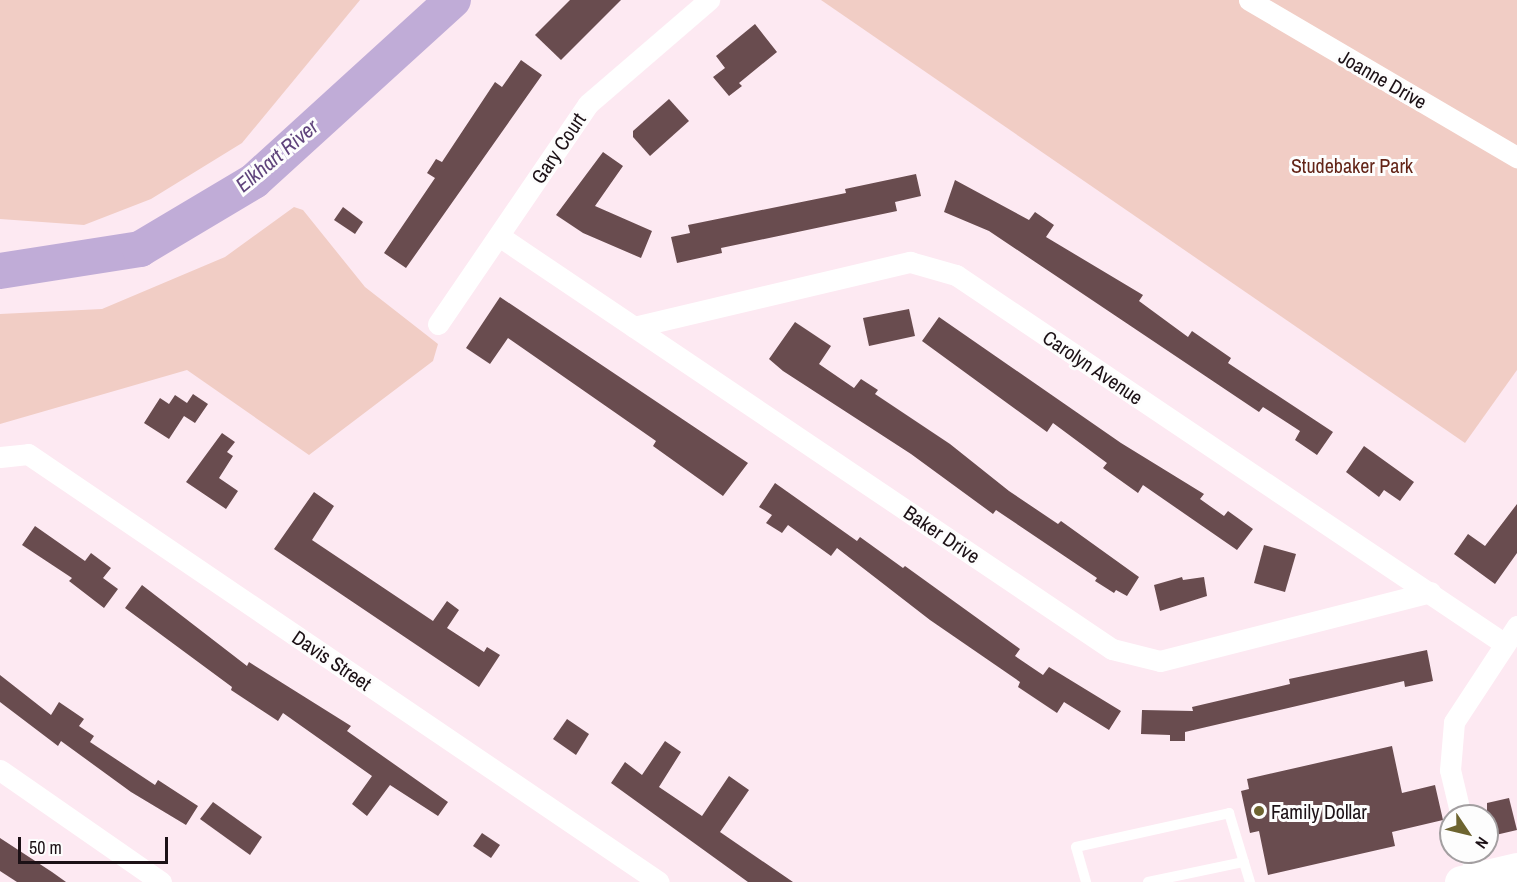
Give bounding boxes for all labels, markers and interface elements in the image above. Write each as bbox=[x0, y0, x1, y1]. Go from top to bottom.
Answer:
street label: Joanne Drive bbox=[1335, 44, 1431, 114]
street label: Gary Court bbox=[526, 108, 590, 188]
water label: Elkhart River bbox=[231, 114, 323, 198]
park label: Studebaker Park bbox=[1291, 153, 1413, 177]
street label: Carolyn Avenue bbox=[1038, 325, 1148, 409]
street label: Baker Drive bbox=[899, 500, 985, 568]
street label: Davis Street bbox=[288, 625, 376, 695]
place label: Family Dollar bbox=[1271, 799, 1367, 823]
marker: Family Dollar bbox=[1252, 804, 1266, 818]
north arrow bbox=[1439, 804, 1499, 864]
scale bar bbox=[21, 825, 171, 863]
text: N bbox=[1470, 833, 1494, 853]
text: 50 m bbox=[29, 835, 62, 860]

